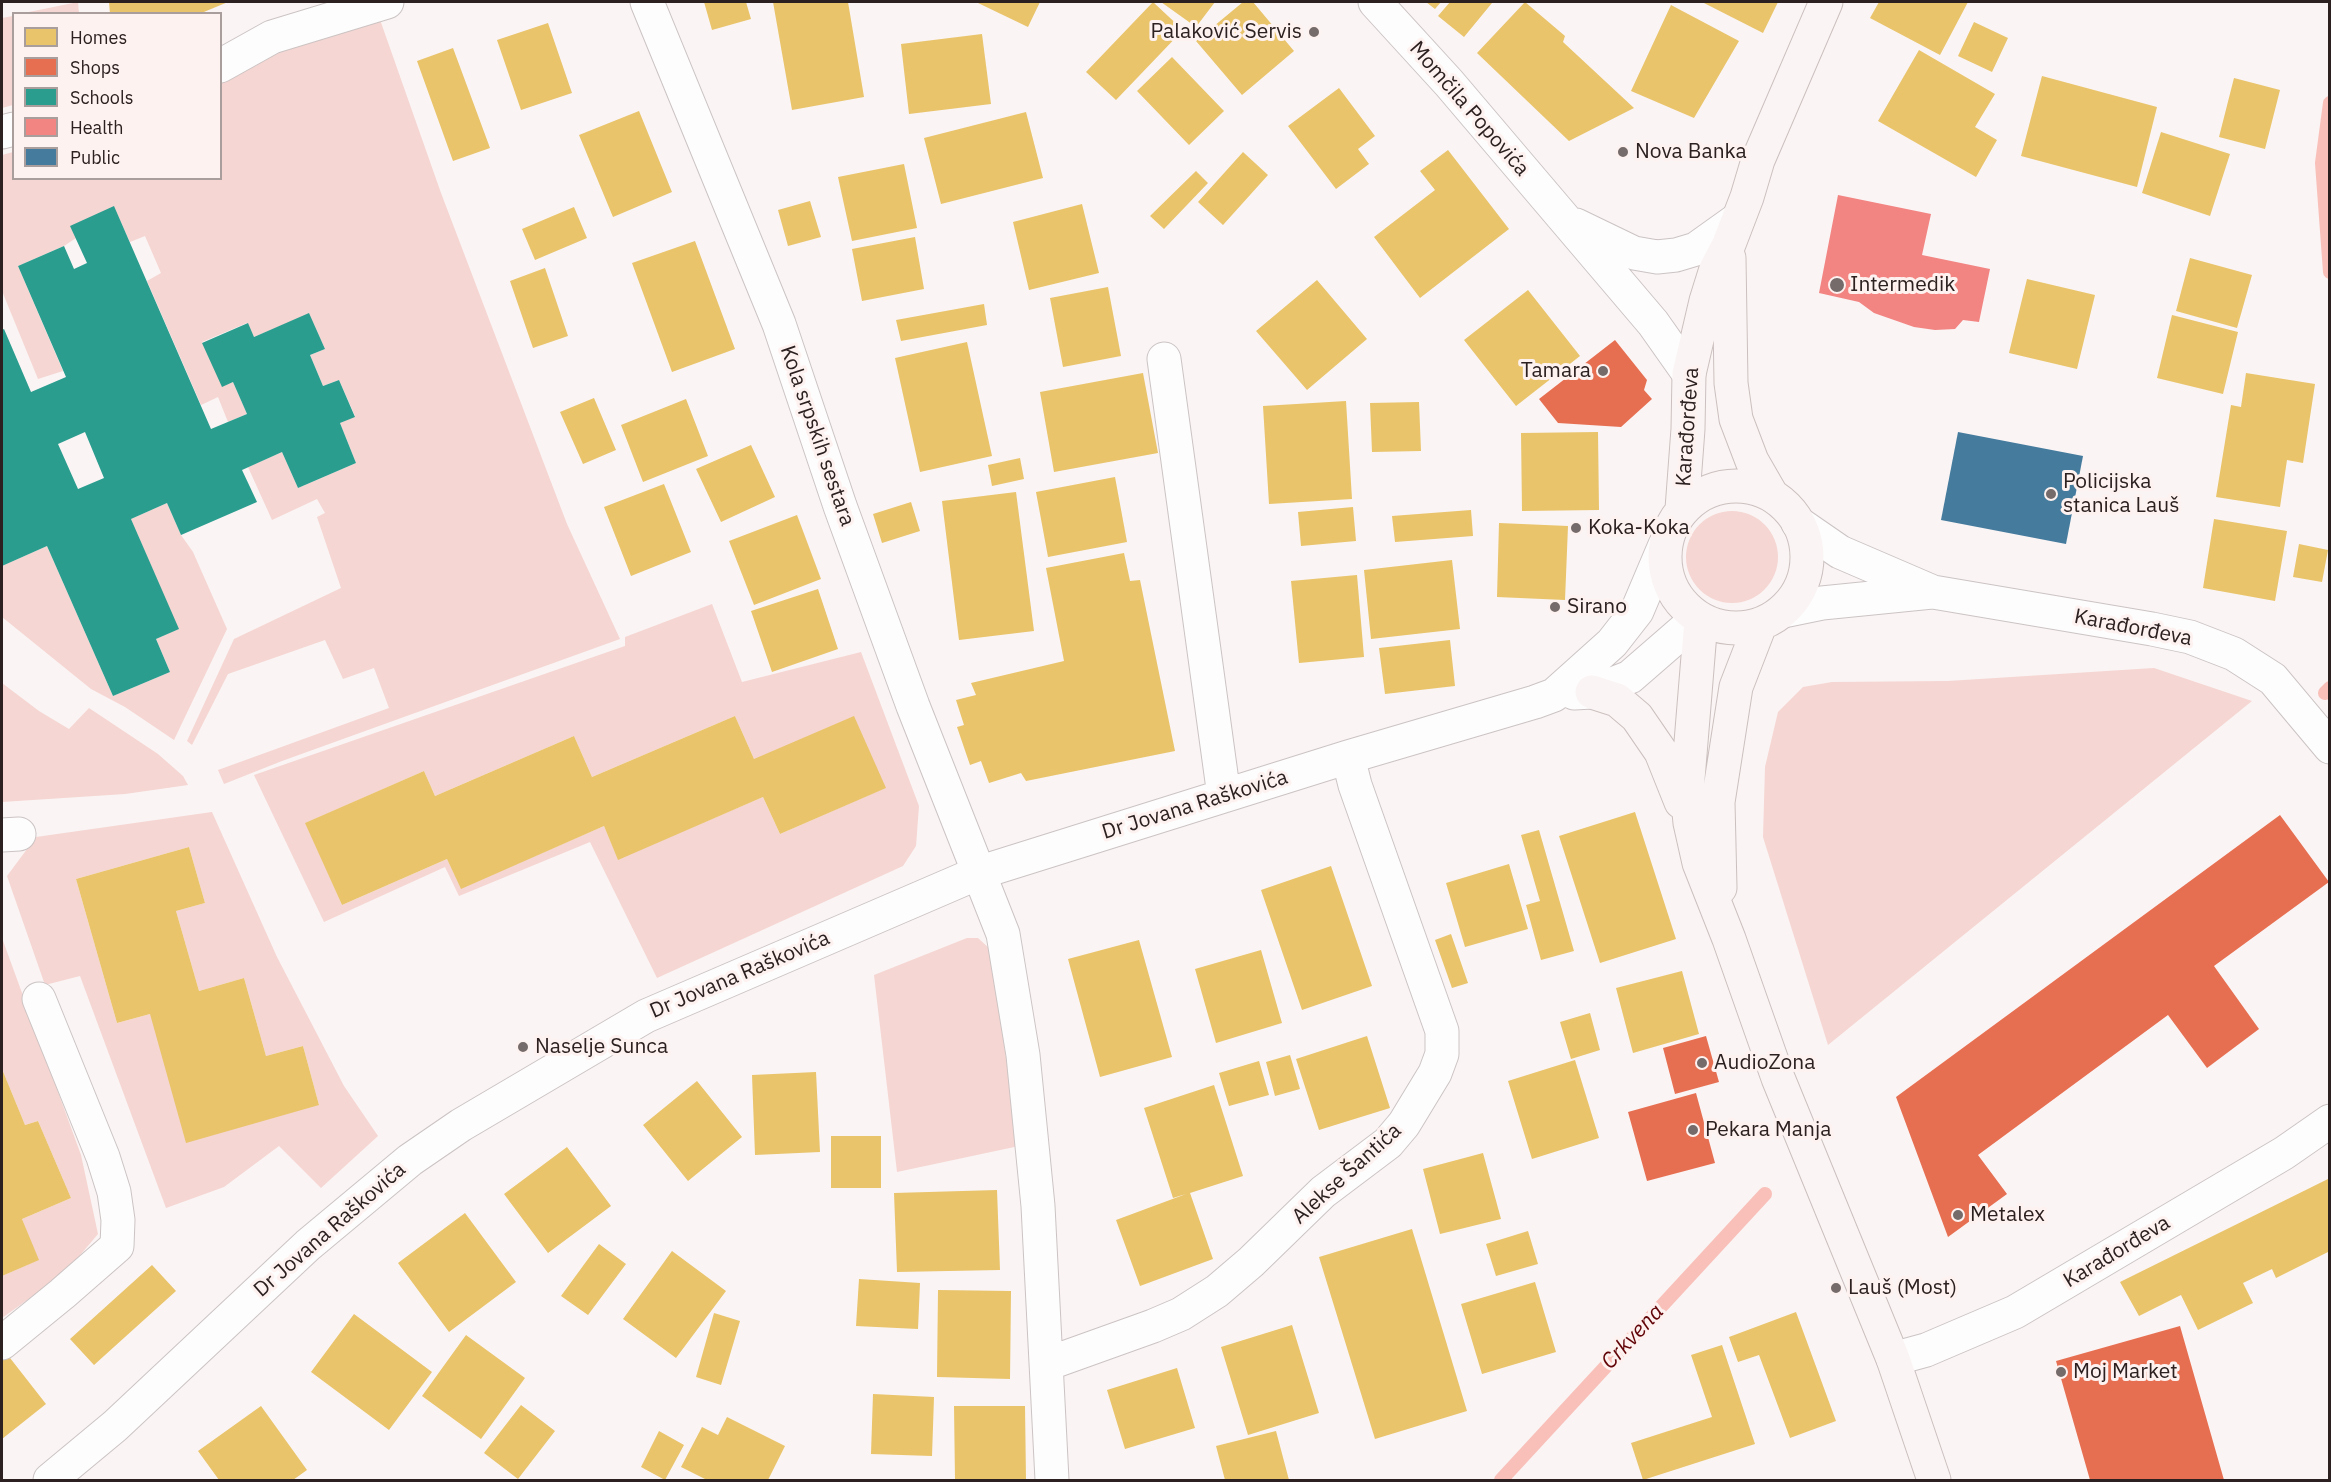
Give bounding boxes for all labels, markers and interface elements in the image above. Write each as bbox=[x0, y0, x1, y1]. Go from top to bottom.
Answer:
legend bbox=[12, 12, 222, 180]
place label: Palaković Servis bbox=[1150, 19, 1302, 45]
marker: Palaković Servis bbox=[1307, 25, 1321, 39]
text: Homes bbox=[70, 26, 127, 49]
street label: Momčila Popovića bbox=[1404, 37, 1534, 181]
text: Shops bbox=[70, 56, 120, 79]
text: Schools bbox=[70, 86, 134, 109]
text: Health bbox=[70, 116, 124, 139]
place label: Nova Banka bbox=[1635, 139, 1747, 165]
marker: Nova Banka bbox=[1616, 145, 1630, 159]
text: Public bbox=[70, 146, 120, 169]
place label: Intermedik bbox=[1850, 272, 1955, 298]
marker: Intermedik bbox=[1828, 276, 1846, 294]
street label: Kola srpskih sestara bbox=[774, 342, 860, 530]
place label: Tamara bbox=[1521, 358, 1591, 384]
marker: Tamara bbox=[1596, 364, 1610, 378]
street label: Karađorđeva bbox=[1671, 366, 1705, 488]
place label: Policijska stanica Lauš bbox=[2063, 469, 2179, 519]
marker: Policijska stanica Lauš bbox=[2044, 487, 2058, 501]
place label: Koka-Koka bbox=[1588, 515, 1690, 541]
marker: Koka-Koka bbox=[1569, 521, 1583, 535]
place label: Sirano bbox=[1567, 594, 1627, 620]
marker: Sirano bbox=[1548, 600, 1562, 614]
street label: Karađorđeva bbox=[2072, 604, 2194, 652]
street label: Dr Jovana Raškovića bbox=[1099, 765, 1291, 845]
street label: Dr Jovana Raškovića bbox=[646, 926, 834, 1024]
place label: Naselje Sunca bbox=[535, 1034, 668, 1060]
marker: Naselje Sunca bbox=[516, 1040, 530, 1054]
place label: AudioZona bbox=[1714, 1050, 1815, 1076]
marker: AudioZona bbox=[1695, 1056, 1709, 1070]
place label: Pekara Manja bbox=[1705, 1117, 1831, 1143]
street label: Alekse Šantića bbox=[1287, 1118, 1407, 1230]
marker: Pekara Manja bbox=[1686, 1123, 1700, 1137]
street label: Dr Jovana Raškovića bbox=[249, 1157, 411, 1303]
place label: Metalex bbox=[1970, 1202, 2045, 1228]
marker: Metalex bbox=[1951, 1208, 1965, 1222]
street label: Karađorđeva bbox=[2059, 1210, 2175, 1294]
place label: Lauš (Most) bbox=[1848, 1275, 1957, 1301]
marker: Lauš (Most) bbox=[1829, 1281, 1843, 1295]
water label: Crkvena bbox=[1596, 1299, 1670, 1375]
place label: Moj Market bbox=[2073, 1359, 2178, 1385]
marker: Moj Market bbox=[2054, 1365, 2068, 1379]

